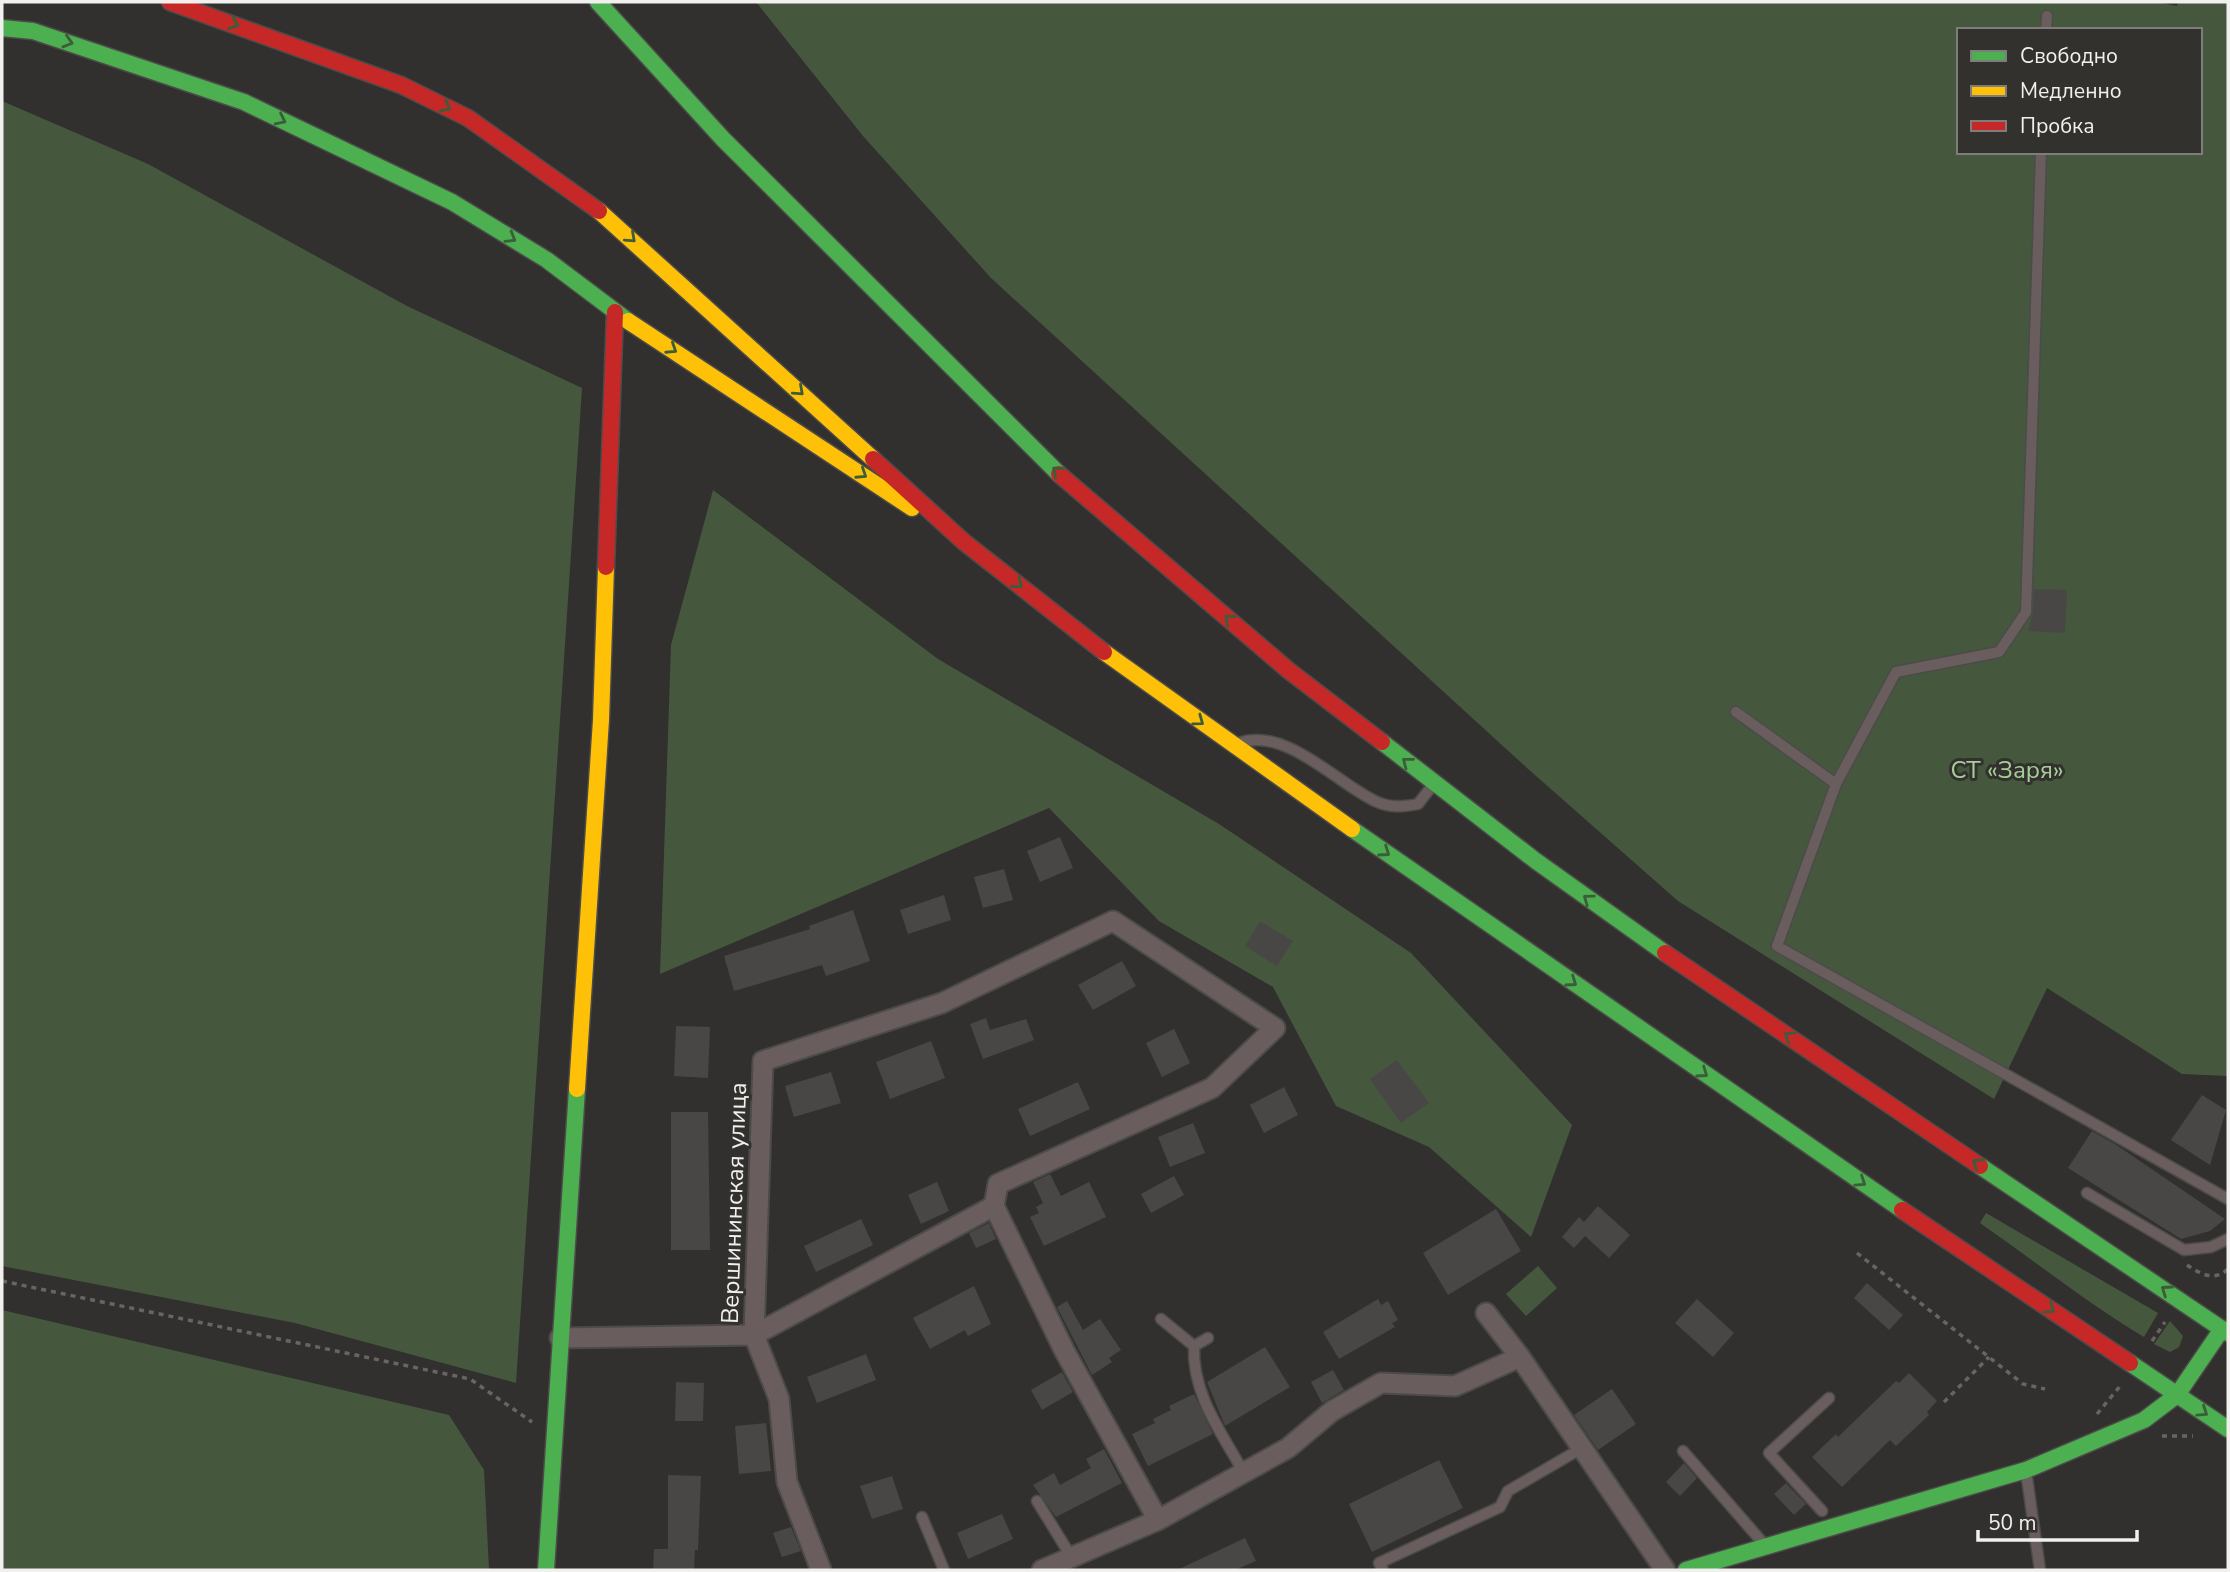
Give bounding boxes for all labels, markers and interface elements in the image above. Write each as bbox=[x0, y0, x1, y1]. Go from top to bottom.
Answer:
one-way arrow bbox=[227, 16, 240, 30]
legend bbox=[1957, 28, 2202, 154]
one-way arrow bbox=[61, 34, 74, 48]
text: Свободно bbox=[2020, 42, 2118, 70]
text: Медленно bbox=[2020, 77, 2122, 105]
one-way arrow bbox=[439, 99, 451, 113]
one-way arrow bbox=[274, 112, 286, 126]
text: Пробка bbox=[2020, 112, 2094, 140]
one-way arrow bbox=[503, 229, 516, 242]
one-way arrow bbox=[623, 230, 636, 242]
one-way arrow bbox=[664, 341, 677, 353]
one-way arrow bbox=[791, 383, 804, 396]
one-way arrow bbox=[854, 466, 867, 478]
one-way arrow bbox=[1052, 467, 1065, 479]
one-way arrow bbox=[1009, 576, 1022, 588]
one-way arrow bbox=[1225, 615, 1238, 627]
one-way arrow bbox=[1191, 713, 1204, 725]
park label: СТ «Заря» bbox=[1950, 754, 2064, 786]
one-way arrow bbox=[1402, 757, 1415, 770]
one-way arrow bbox=[1377, 844, 1390, 856]
one-way arrow bbox=[1583, 895, 1596, 907]
one-way arrow bbox=[1564, 974, 1577, 986]
one-way arrow bbox=[1783, 1031, 1796, 1044]
one-way arrow bbox=[1695, 1065, 1708, 1078]
street label: Вершининская улица bbox=[714, 1082, 754, 1324]
one-way arrow bbox=[1972, 1158, 1985, 1171]
one-way arrow bbox=[1853, 1174, 1866, 1187]
one-way arrow bbox=[2161, 1286, 2174, 1298]
one-way arrow bbox=[2042, 1301, 2055, 1313]
one-way arrow bbox=[2195, 1404, 2208, 1416]
scale bar bbox=[1978, 1498, 2137, 1542]
text: 50 m bbox=[1988, 1509, 2037, 1537]

